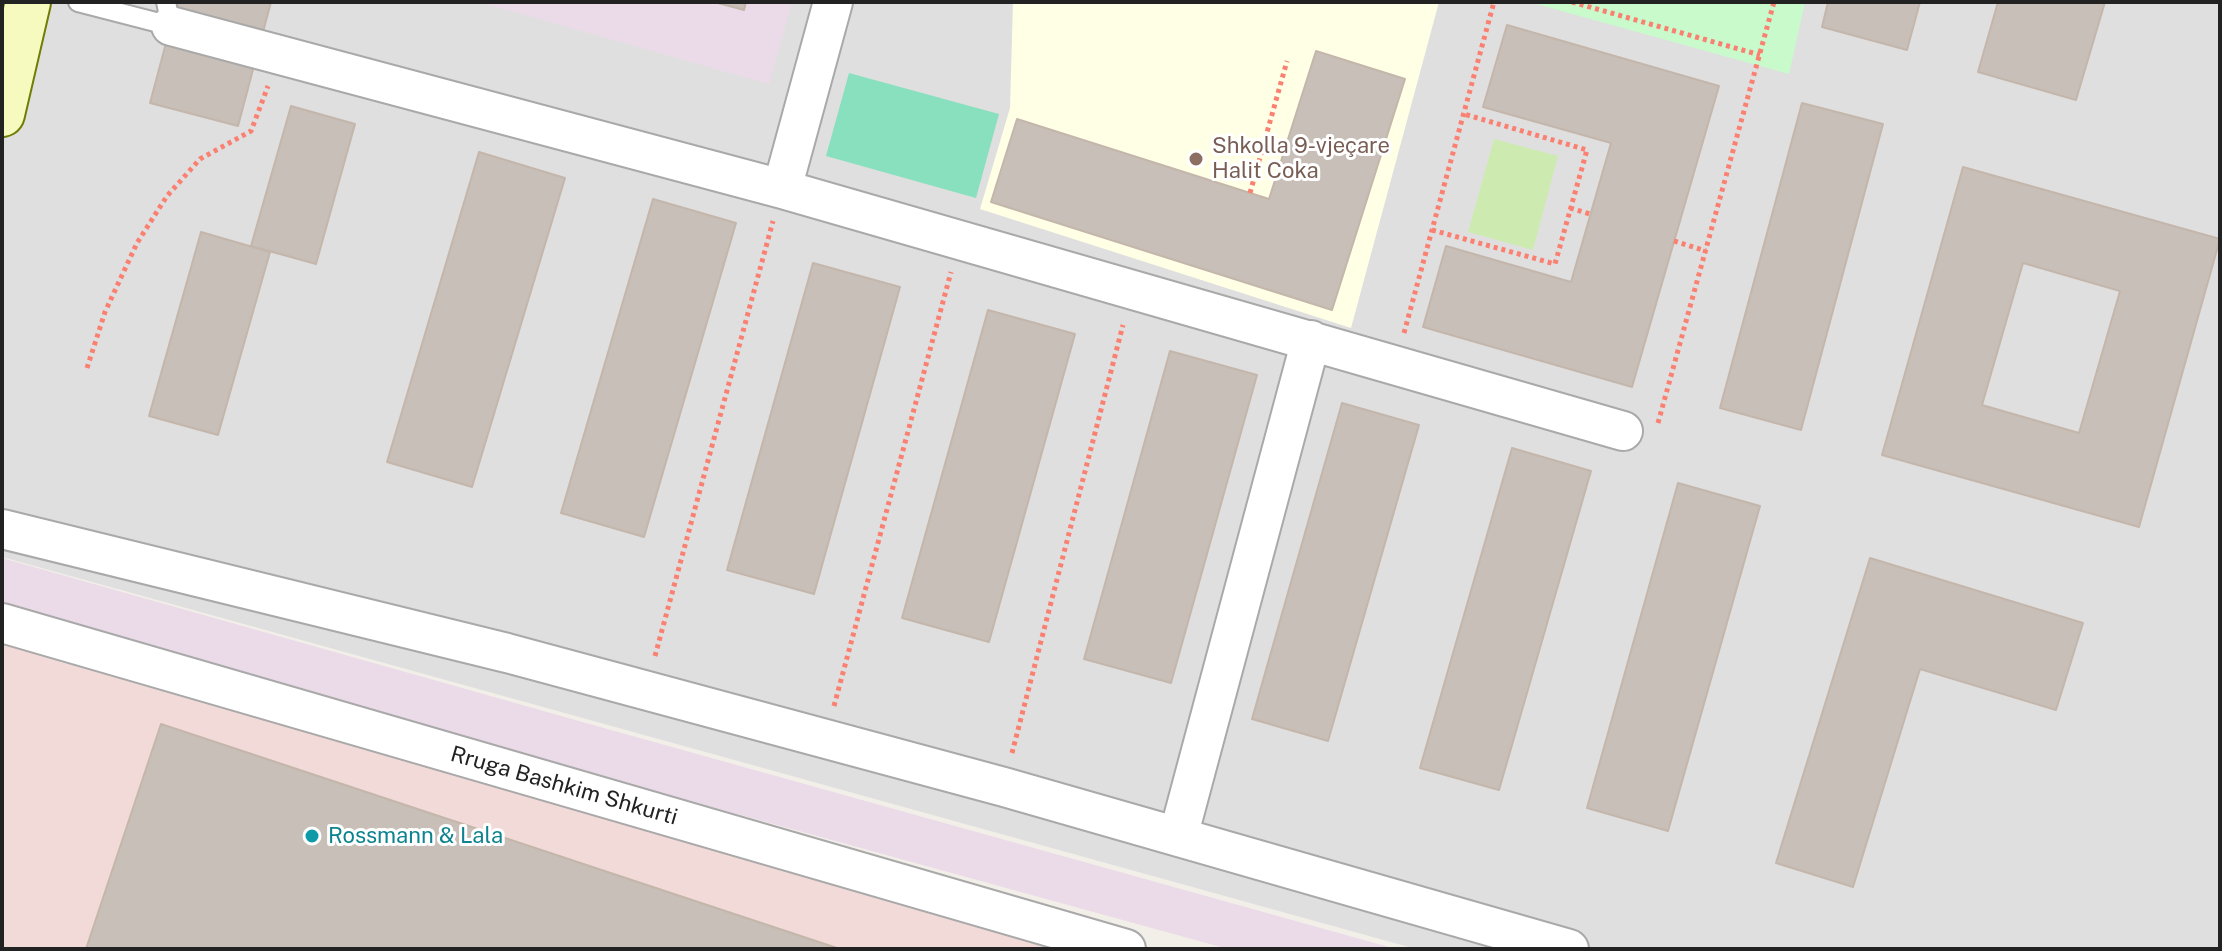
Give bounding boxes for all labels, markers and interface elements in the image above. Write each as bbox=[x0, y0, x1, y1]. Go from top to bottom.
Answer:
place label: Shkolla 9-vjeçare Halit Coka bbox=[1212, 133, 1390, 184]
marker: Shkolla 9-vjeçare Halit Coka bbox=[1187, 150, 1205, 168]
street label: Rruga Bashkim Shkurti bbox=[448, 741, 680, 831]
place label: Rossmann & Lala bbox=[328, 823, 503, 849]
marker: Rossmann & Lala bbox=[303, 827, 321, 845]

